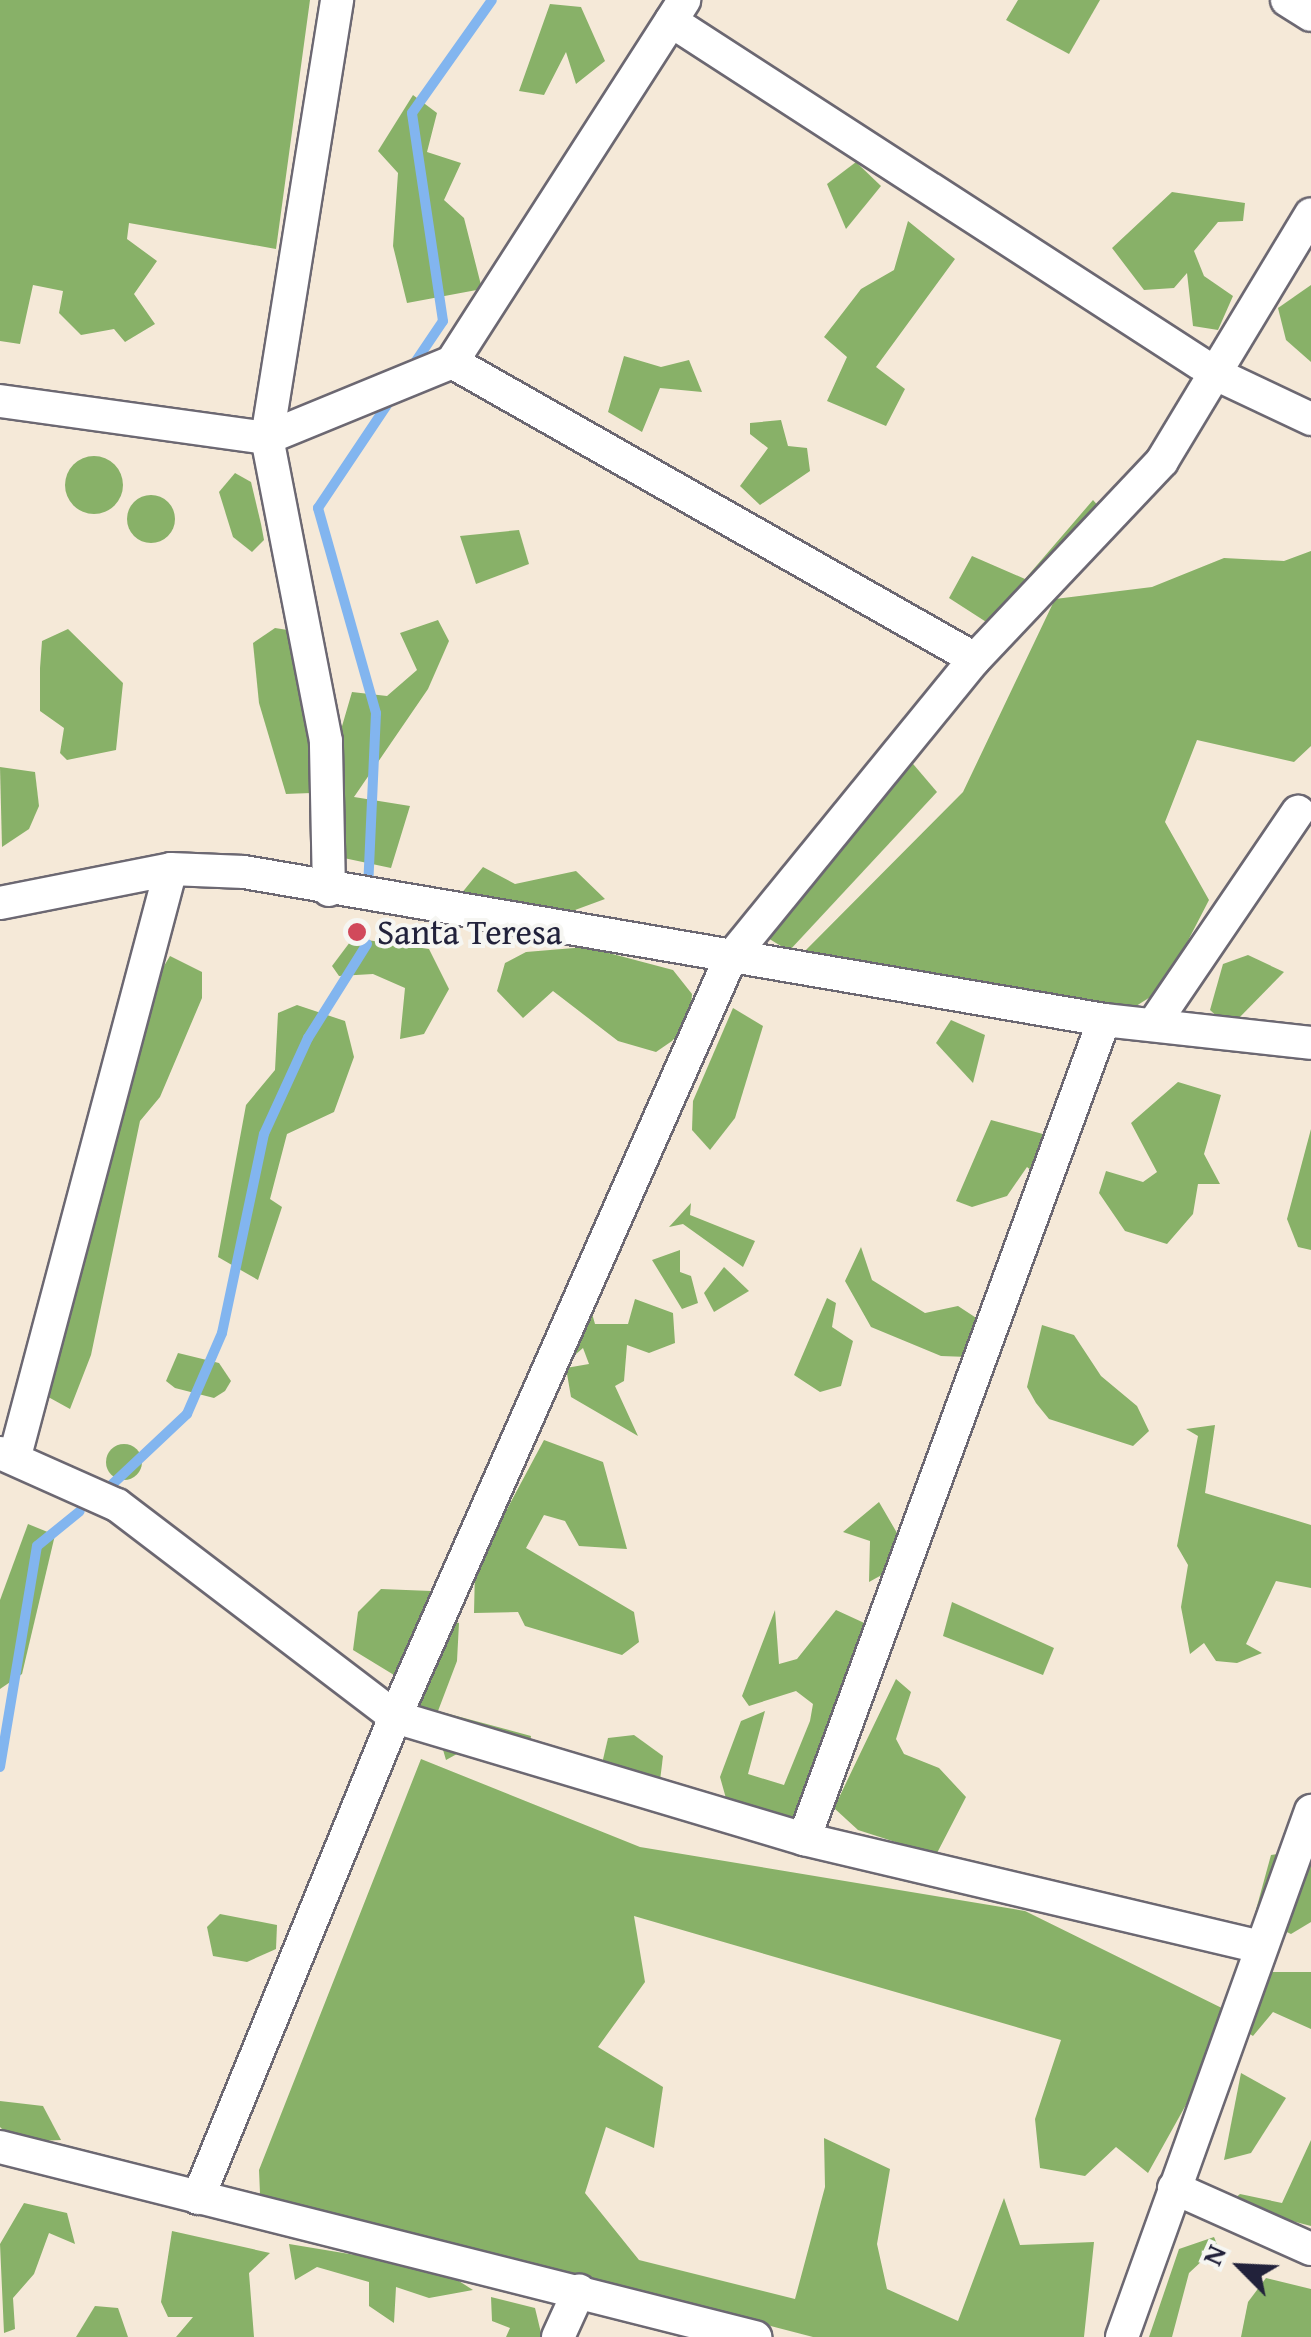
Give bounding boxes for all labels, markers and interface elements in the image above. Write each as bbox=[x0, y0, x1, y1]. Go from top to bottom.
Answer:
place label: Santa Teresa bbox=[377, 911, 562, 953]
marker: Santa Teresa bbox=[346, 921, 368, 943]
north arrow bbox=[1191, 2217, 1291, 2317]
text: N bbox=[1191, 2238, 1236, 2271]

